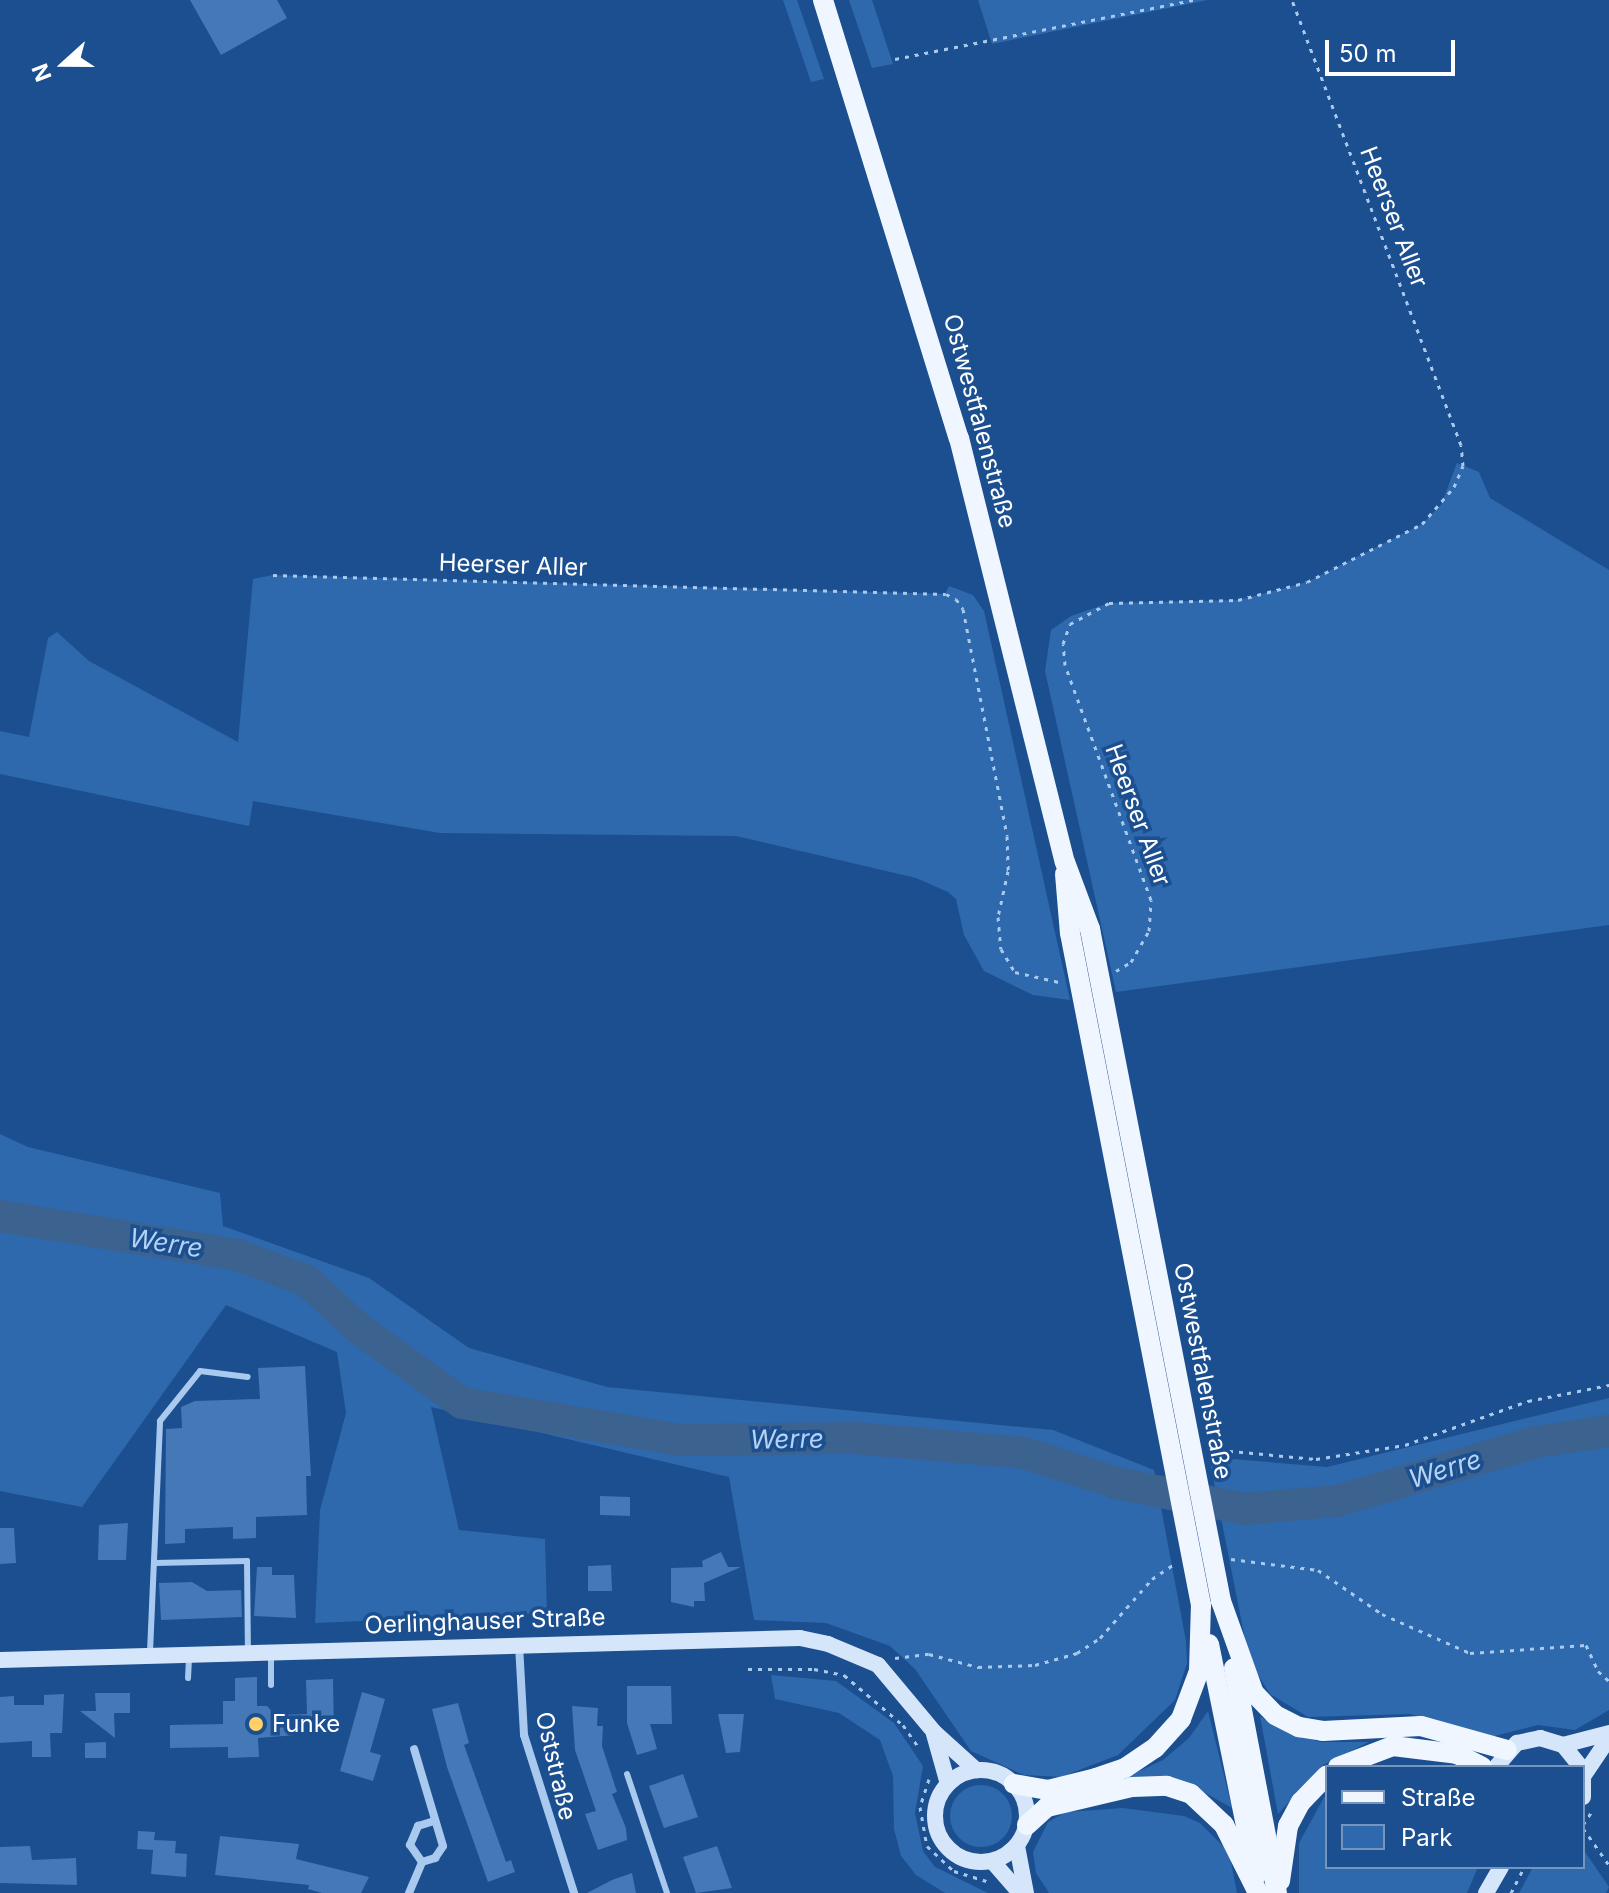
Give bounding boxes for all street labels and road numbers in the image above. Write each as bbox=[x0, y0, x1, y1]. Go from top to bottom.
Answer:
street label: Heerser Aller bbox=[1354, 143, 1434, 291]
street label: Ostwestfalenstraße bbox=[938, 311, 1022, 531]
street label: Heerser Aller bbox=[438, 548, 588, 582]
street label: Heerser Aller bbox=[1099, 740, 1177, 890]
street label: Ostwestfalenstraße bbox=[1168, 1260, 1238, 1482]
street label: Oerlinghauser Straße bbox=[364, 1602, 606, 1640]
street label: Oststraße bbox=[530, 1709, 582, 1823]

